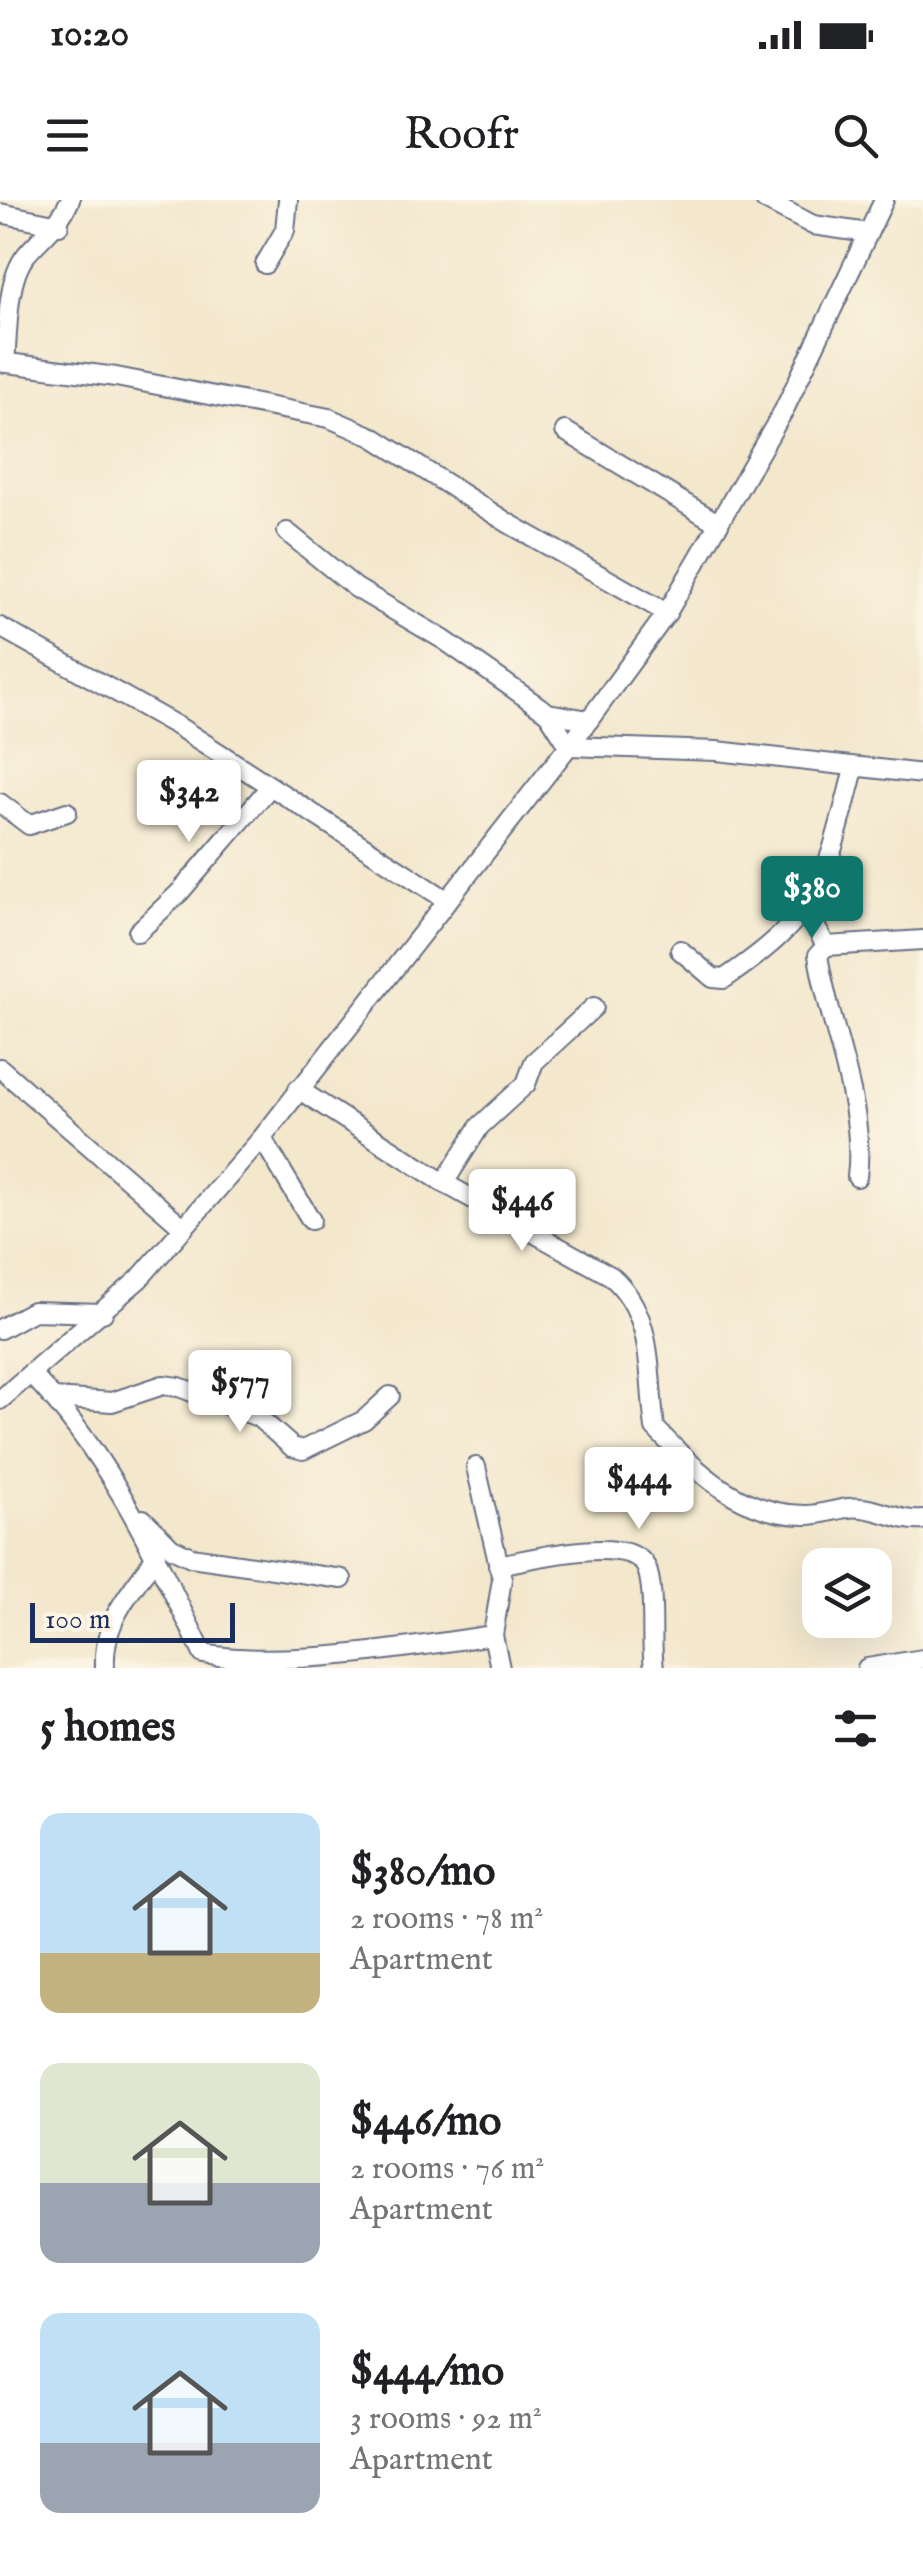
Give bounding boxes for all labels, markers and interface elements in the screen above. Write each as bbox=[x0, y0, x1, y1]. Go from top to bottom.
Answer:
text: 10:20 bbox=[50, 11, 129, 59]
text: Roofr bbox=[404, 107, 519, 164]
icon: menu bbox=[40, 108, 95, 163]
icon: search bbox=[828, 108, 883, 163]
pin: $342 bbox=[130, 760, 248, 845]
text: $342 bbox=[159, 772, 219, 813]
pin: $380 bbox=[753, 856, 871, 941]
text: $380 bbox=[783, 868, 841, 909]
pin: $446 bbox=[463, 1169, 581, 1254]
text: $446 bbox=[491, 1181, 553, 1222]
pin: $577 bbox=[181, 1350, 299, 1435]
text: $577 bbox=[210, 1362, 270, 1403]
pin: $444 bbox=[580, 1447, 698, 1532]
text: $444 bbox=[607, 1459, 671, 1500]
map controls bbox=[802, 1548, 892, 1638]
button: layers bbox=[802, 1548, 892, 1638]
scale bar bbox=[30, 1598, 235, 1642]
text: 100 m bbox=[45, 1603, 111, 1638]
icon: filters bbox=[828, 1701, 883, 1756]
text: 5 homes bbox=[40, 1702, 176, 1755]
text: $380/mo bbox=[350, 1846, 495, 1899]
icon: home bbox=[120, 1853, 240, 1973]
text: 2 rooms · 78 m² bbox=[350, 1899, 543, 1940]
text: Apartment bbox=[350, 1940, 493, 1981]
text: $446/mo bbox=[350, 2096, 501, 2149]
icon: home bbox=[120, 2103, 240, 2223]
text: 2 rooms · 76 m² bbox=[350, 2149, 544, 2190]
text: Apartment bbox=[350, 2190, 493, 2231]
text: $444/mo bbox=[350, 2346, 504, 2399]
icon: home bbox=[120, 2353, 240, 2473]
text: 3 rooms · 92 m² bbox=[350, 2399, 542, 2440]
text: Apartment bbox=[350, 2440, 493, 2481]

